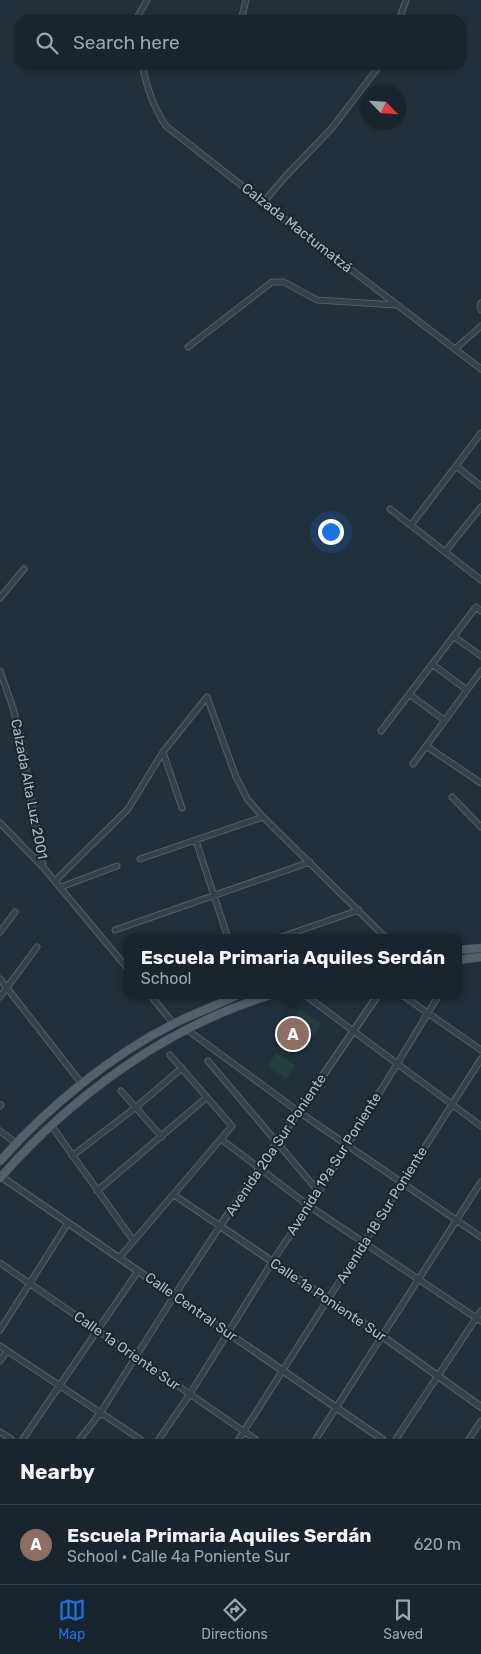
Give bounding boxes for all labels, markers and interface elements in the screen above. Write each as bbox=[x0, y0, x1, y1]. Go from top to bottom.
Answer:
search box bbox=[15, 15, 466, 70]
icon: search bbox=[33, 29, 61, 57]
text: Search here bbox=[73, 31, 180, 54]
north arrow bbox=[361, 85, 406, 130]
street label: Calzada Mactumatzá bbox=[238, 180, 356, 276]
your location bbox=[318, 519, 344, 545]
street label: Calzada Alta Luz 2001 bbox=[7, 717, 51, 861]
popup bbox=[124, 934, 462, 999]
text: Escuela Primaria Aquiles Serdán bbox=[141, 946, 445, 969]
text: School bbox=[141, 969, 192, 988]
pin: A bbox=[277, 1015, 309, 1053]
street label: Avenida 20a Sur Poniente bbox=[222, 1071, 330, 1219]
street label: Avenida 19a Sur Poniente bbox=[283, 1089, 385, 1238]
street label: Avenida 18 Sur Poniente bbox=[333, 1143, 431, 1286]
street label: Calle 1a Poniente Sur bbox=[267, 1255, 390, 1346]
street label: Calle Central Sur bbox=[142, 1269, 241, 1345]
street label: Calle 1a Oriente Sur bbox=[71, 1308, 184, 1394]
text: Nearby bbox=[20, 1459, 95, 1484]
text: Escuela Primaria Aquiles Serdán bbox=[67, 1524, 372, 1547]
text: A bbox=[30, 1535, 42, 1554]
text: 620 m bbox=[414, 1535, 461, 1554]
text: School · Calle 4a Poniente Sur bbox=[67, 1547, 290, 1566]
tab: Map bbox=[58, 1596, 86, 1643]
tab: Directions bbox=[201, 1596, 268, 1643]
tab: Saved bbox=[383, 1596, 423, 1643]

